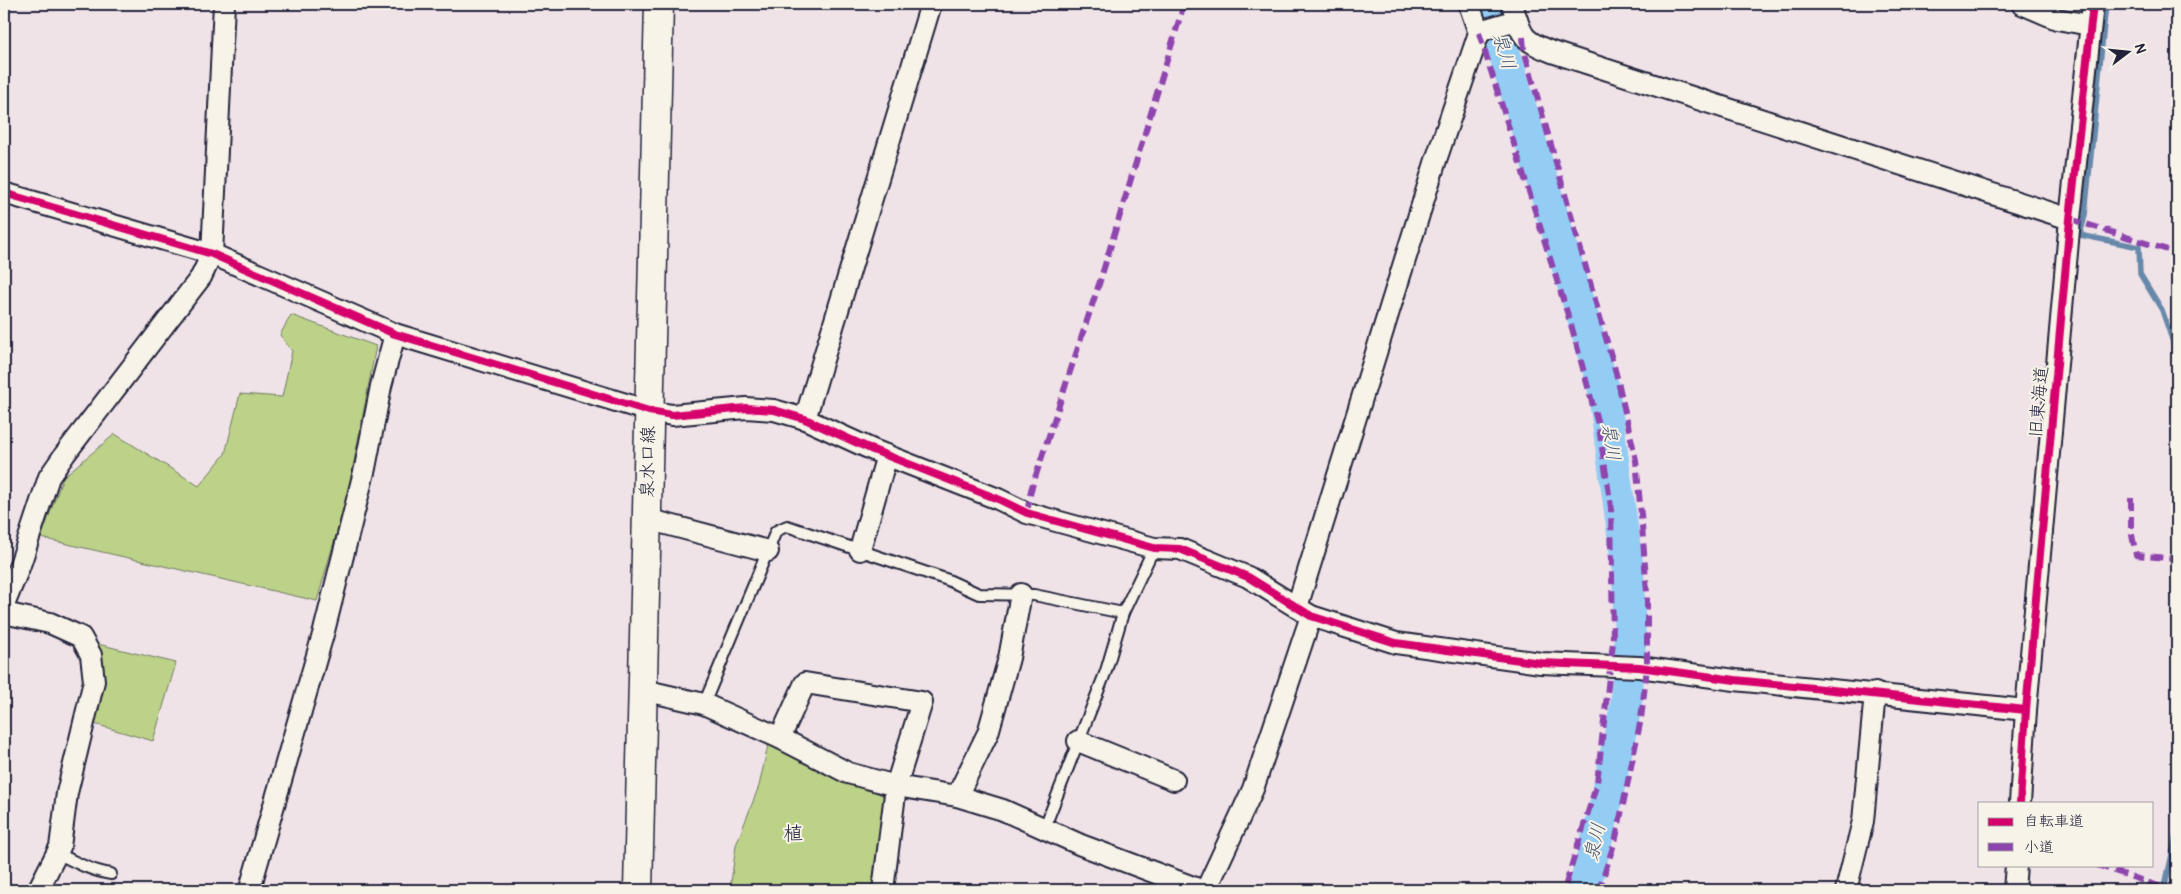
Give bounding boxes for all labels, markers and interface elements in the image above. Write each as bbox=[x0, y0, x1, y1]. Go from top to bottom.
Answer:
north arrow bbox=[2104, 28, 2154, 78]
water label: 泉川 bbox=[1487, 29, 1521, 73]
text: N bbox=[2131, 42, 2149, 55]
street label: 旧東海道 bbox=[2024, 365, 2054, 439]
water label: 泉川 bbox=[1596, 422, 1626, 462]
street label: 泉水口線 bbox=[636, 426, 660, 498]
legend bbox=[1978, 802, 2154, 866]
text: 自転車道 bbox=[2024, 812, 2084, 831]
district label: 植 bbox=[783, 821, 803, 846]
water label: 泉川 bbox=[1579, 821, 1611, 863]
text: 小道 bbox=[2024, 838, 2054, 857]

